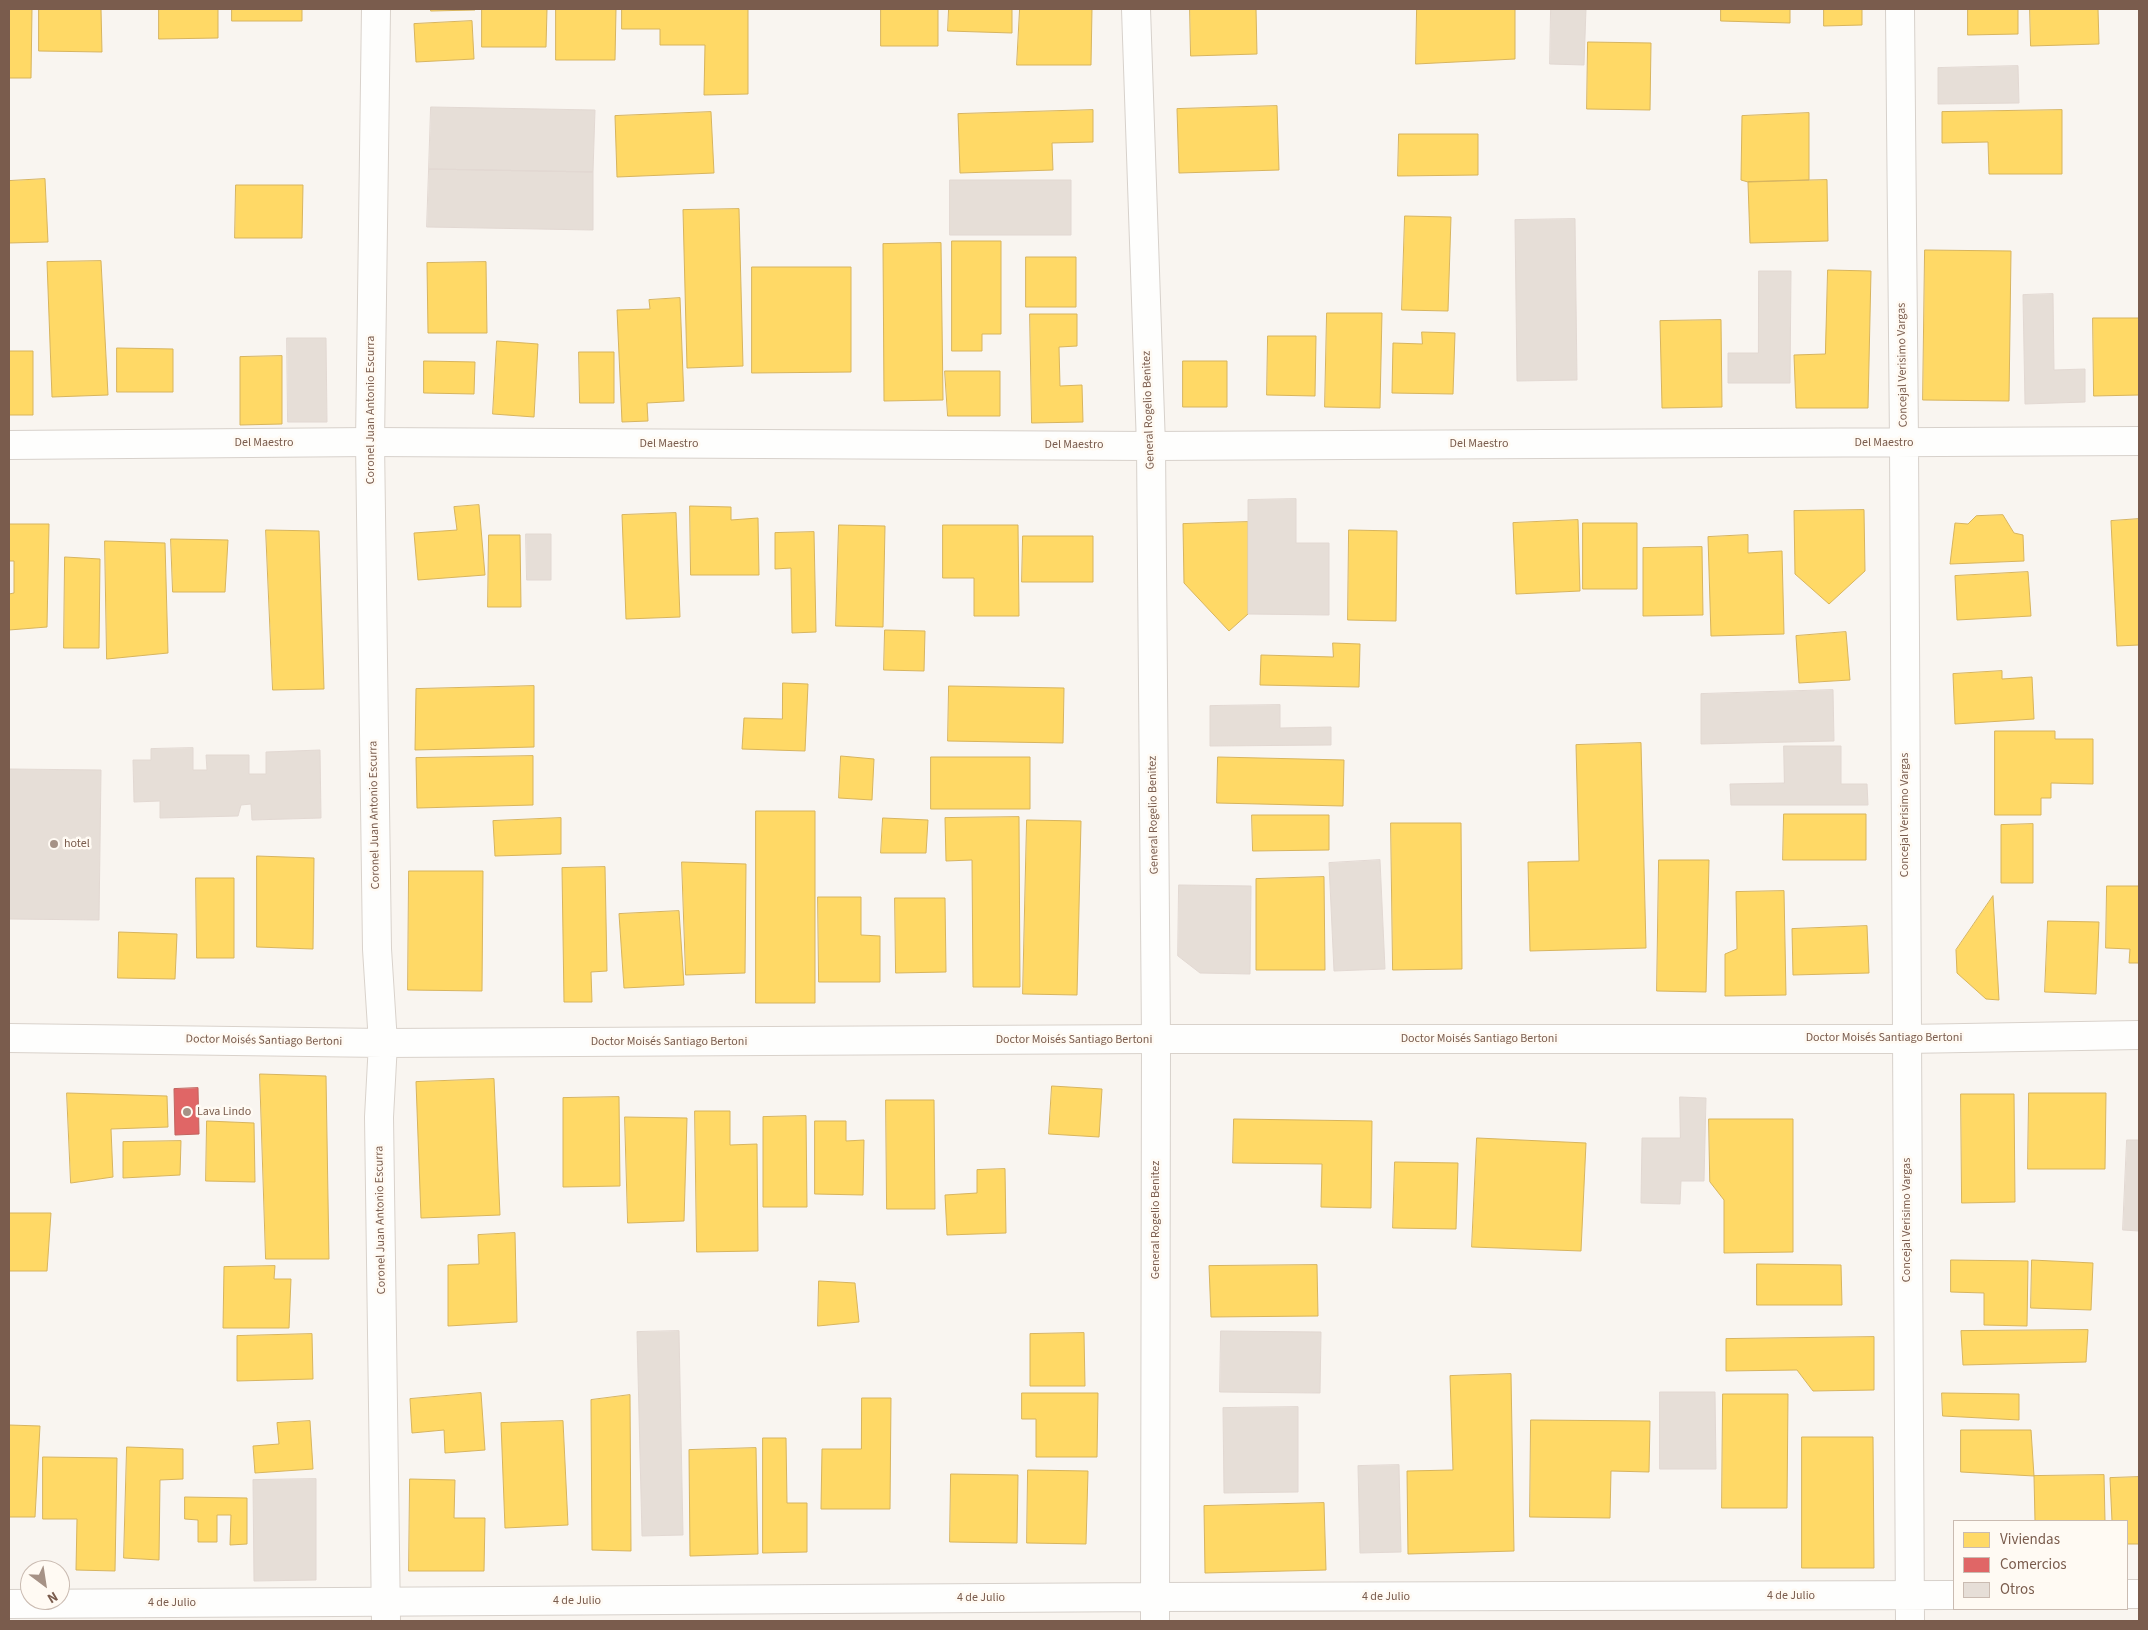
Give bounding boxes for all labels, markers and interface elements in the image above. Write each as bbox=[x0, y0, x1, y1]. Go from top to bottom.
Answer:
street label: Concejal Verisimo Vargas bbox=[1895, 303, 1911, 427]
street label: Coronel Juan Antonio Escurra bbox=[364, 336, 378, 484]
street label: General Rogelio Benitez bbox=[1140, 350, 1158, 470]
street label: Del Maestro bbox=[235, 436, 293, 450]
street label: Del Maestro bbox=[1855, 436, 1913, 450]
street label: Del Maestro bbox=[640, 437, 698, 451]
street label: Del Maestro bbox=[1450, 437, 1508, 451]
street label: Del Maestro bbox=[1045, 438, 1103, 452]
street label: Coronel Juan Antonio Escurra bbox=[367, 741, 383, 889]
street label: Concejal Verisimo Vargas bbox=[1898, 753, 1912, 877]
street label: General Rogelio Benitez bbox=[1146, 756, 1162, 874]
place label: hotel bbox=[64, 837, 90, 851]
marker: hotel bbox=[48, 838, 60, 850]
street label: Doctor Moisés Santiago Bertoni bbox=[1806, 1031, 1962, 1045]
street label: Doctor Moisés Santiago Bertoni bbox=[186, 1032, 342, 1050]
street label: Doctor Moisés Santiago Bertoni bbox=[1401, 1032, 1557, 1046]
street label: Doctor Moisés Santiago Bertoni bbox=[996, 1033, 1152, 1047]
street label: Doctor Moisés Santiago Bertoni bbox=[591, 1035, 747, 1049]
place label: Lava Lindo bbox=[197, 1105, 251, 1119]
marker: Lava Lindo bbox=[181, 1106, 193, 1118]
street label: Coronel Juan Antonio Escurra bbox=[373, 1146, 389, 1294]
street label: Concejal Verisimo Vargas bbox=[1900, 1158, 1914, 1282]
street label: General Rogelio Benitez bbox=[1149, 1161, 1163, 1279]
legend bbox=[1953, 1520, 2128, 1610]
text: Viviendas bbox=[2000, 1529, 2060, 1550]
text: Comercios bbox=[2000, 1554, 2067, 1575]
north arrow bbox=[20, 1560, 70, 1610]
text: Otros bbox=[2000, 1579, 2034, 1600]
text: N bbox=[43, 1586, 61, 1608]
street label: 4 de Julio bbox=[1767, 1589, 1815, 1603]
street label: 4 de Julio bbox=[1362, 1590, 1410, 1604]
street label: 4 de Julio bbox=[957, 1591, 1005, 1605]
street label: 4 de Julio bbox=[553, 1594, 601, 1608]
street label: 4 de Julio bbox=[148, 1596, 196, 1610]

